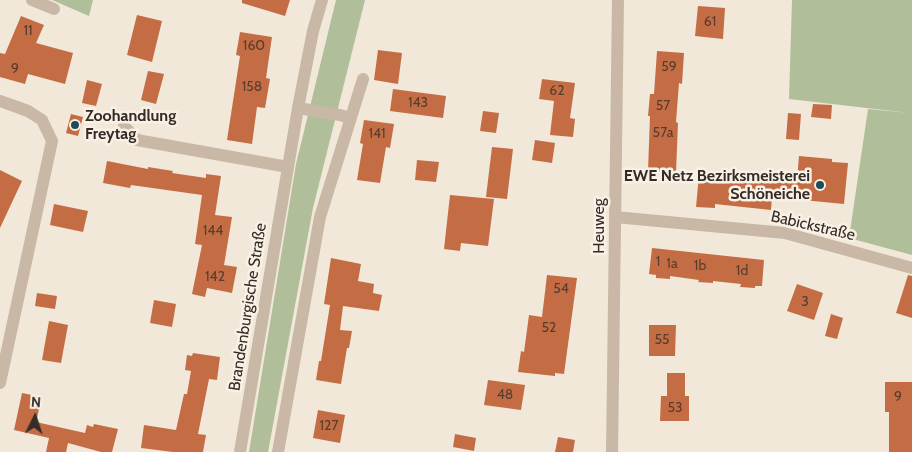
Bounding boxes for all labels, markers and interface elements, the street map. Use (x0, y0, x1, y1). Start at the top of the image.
house number: 61 (704, 14, 716, 30)
house number: 11 (23, 23, 33, 39)
house number: 160 (243, 38, 265, 54)
house number: 59 (661, 59, 677, 75)
house number: 9 (11, 61, 19, 77)
house number: 158 (242, 79, 262, 95)
house number: 62 (549, 83, 565, 99)
house number: 143 (408, 95, 428, 111)
house number: 57 (656, 98, 670, 114)
place label: Zoohandlung Freytag (85, 106, 176, 144)
marker: Zoohandlung Freytag (69, 119, 81, 131)
house number: 57a (653, 125, 673, 141)
house number: 141 (368, 126, 386, 142)
place label: EWE Netz Bezirksmeisterei Schöneiche (624, 166, 810, 204)
marker: EWE Netz Bezirksmeisterei Schöneiche (814, 179, 826, 191)
street label: Heuweg (589, 198, 609, 254)
street label: Babickstraße (769, 207, 857, 245)
street label: Brandenburgische Straße (225, 222, 271, 392)
house number: 144 (203, 223, 223, 239)
house number: 1 (656, 254, 660, 270)
house number: 1a (666, 256, 678, 272)
house number: 1b (694, 258, 706, 274)
house number: 1d (736, 263, 748, 279)
house number: 142 (205, 269, 225, 285)
house number: 54 (553, 281, 569, 297)
house number: 3 (801, 294, 809, 310)
house number: 52 (542, 320, 556, 336)
house number: 55 (654, 332, 670, 348)
house number: 48 (497, 387, 513, 403)
house number: 9 (894, 389, 902, 405)
north arrow (10, 392, 60, 442)
text: N (30, 393, 42, 411)
house number: 53 (667, 400, 683, 416)
house number: 127 (320, 418, 338, 434)

